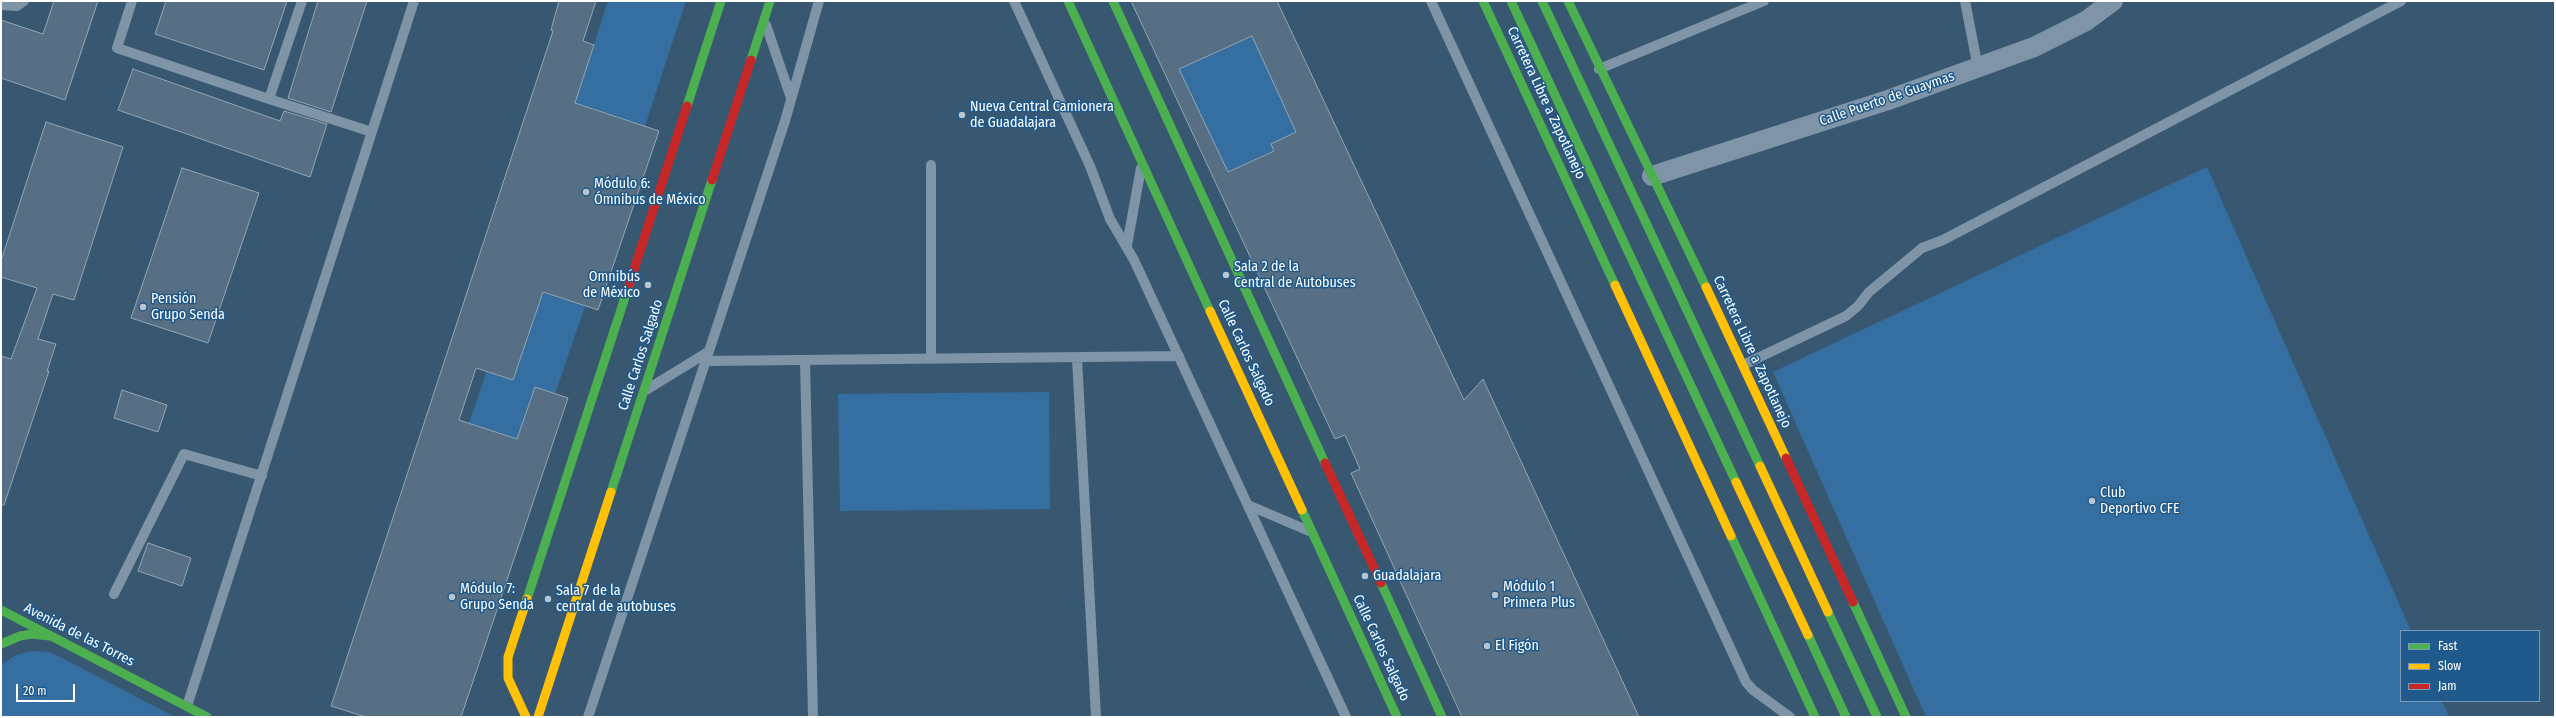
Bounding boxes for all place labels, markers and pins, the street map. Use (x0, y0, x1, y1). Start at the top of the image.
place label: Nueva Central Camionera de Guadalajara (970, 99, 1114, 132)
marker: Nueva Central Camionera de Guadalajara (957, 110, 967, 120)
place label: Módulo 6: Ómnibus de México (594, 176, 706, 208)
marker: Módulo 6: Ómnibus de México (581, 187, 591, 197)
place label: Sala 2 de la Central de Autobuses (1234, 259, 1356, 292)
place label: Omnibús de México (583, 269, 640, 302)
marker: Sala 2 de la Central de Autobuses (1221, 270, 1231, 280)
marker: Omnibús de México (643, 280, 653, 290)
place label: Pensión Grupo Senda (151, 291, 225, 324)
marker: Pensión Grupo Senda (138, 302, 148, 312)
place label: Club Deportivo CFE (2100, 485, 2179, 518)
marker: Club Deportivo CFE (2087, 496, 2097, 506)
place label: Guadalajara (1373, 568, 1441, 584)
marker: Guadalajara (1360, 571, 1370, 581)
place label: Módulo 1 Primera Plus (1503, 579, 1575, 612)
place label: Módulo 7: Grupo Senda (460, 581, 534, 614)
place label: Sala 7 de la central de autobuses (556, 583, 676, 616)
marker: Módulo 1 Primera Plus (1490, 590, 1500, 600)
marker: Módulo 7: Grupo Senda (447, 592, 457, 602)
marker: Sala 7 de la central de autobuses (543, 594, 553, 604)
place label: El Figón (1495, 638, 1539, 654)
marker: El Figón (1482, 641, 1492, 651)

